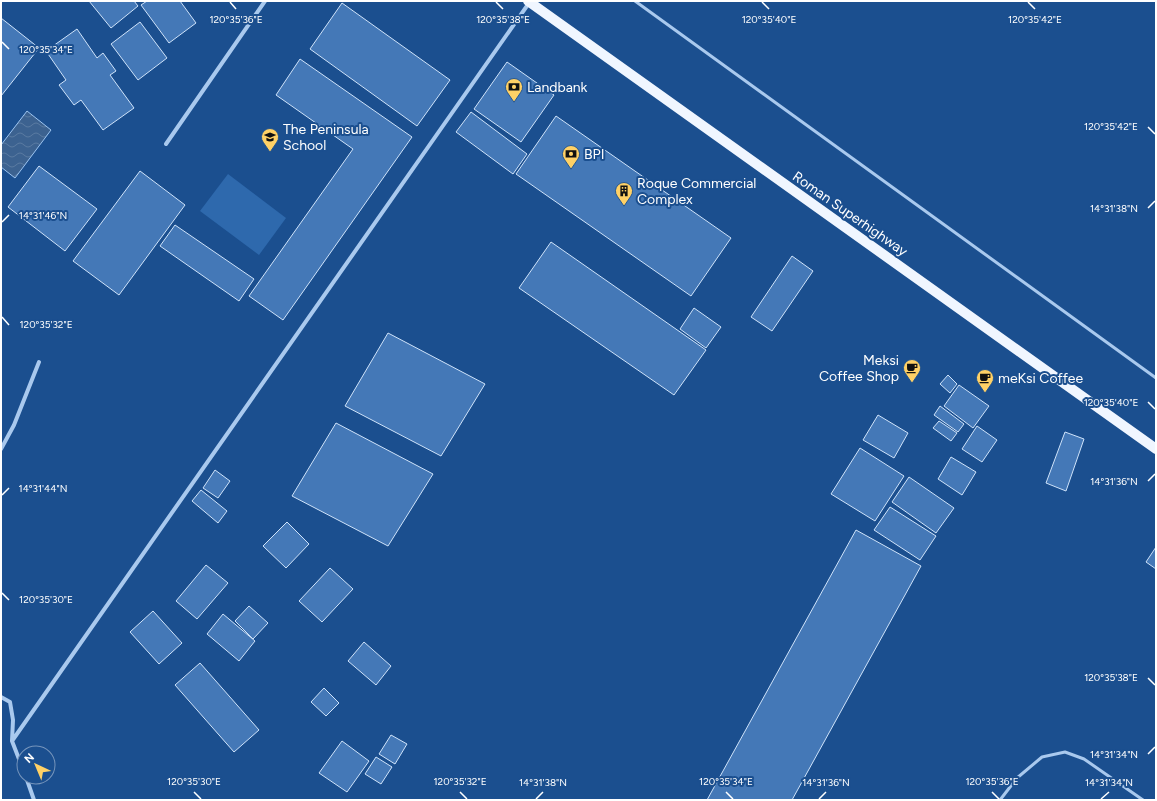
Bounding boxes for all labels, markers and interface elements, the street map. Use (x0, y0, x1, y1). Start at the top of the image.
text: 120°35'36"E (209, 13, 263, 26)
text: 120°35'38"E (476, 13, 530, 26)
text: 120°35'40"E (742, 13, 796, 26)
text: 120°35'42"E (1008, 13, 1062, 26)
text: 120°35'34"E (19, 43, 73, 56)
bank icon: Landbank (504, 77, 524, 102)
place label: Landbank (527, 79, 588, 96)
text: 120°35'42"E (1084, 120, 1138, 133)
place label: The Peninsula School (283, 121, 369, 154)
school or university icon: The Peninsula School (260, 127, 280, 152)
bank icon: BPI (561, 144, 581, 169)
place label: BPI (584, 146, 604, 163)
street label: Roman Superhighway (789, 168, 911, 260)
place label: Roque Commercial Complex (637, 175, 756, 208)
building icon: Roque Commercial Complex (614, 181, 634, 206)
text: 14°31'38"N (1090, 202, 1138, 215)
text: 14°31'46"N (19, 209, 67, 222)
text: 120°35'32"E (19, 318, 73, 331)
place label: Meksi Coffee Shop (819, 352, 899, 385)
cafe icon: Meksi Coffee Shop (902, 358, 922, 383)
cafe icon: meKsi Coffee (975, 368, 995, 393)
place label: meKsi Coffee (998, 370, 1083, 387)
text: 120°35'40"E (1084, 396, 1138, 409)
text: 14°31'36"N (1090, 475, 1138, 488)
text: 14°31'44"N (19, 482, 67, 495)
text: 120°35'30"E (19, 593, 73, 606)
text: 120°35'38"E (1084, 671, 1138, 684)
north arrow (16, 745, 56, 785)
text: 14°31'34"N (1090, 748, 1138, 761)
text: N (22, 751, 37, 766)
text: 120°35'30"E (167, 775, 221, 788)
text: 120°35'32"E (433, 775, 487, 788)
text: 120°35'34"E (699, 775, 753, 788)
text: 120°35'36"E (965, 775, 1019, 788)
text: 14°31'38"N (519, 776, 567, 789)
text: 14°31'36"N (802, 776, 850, 789)
text: 14°31'34"N (1085, 776, 1133, 789)

